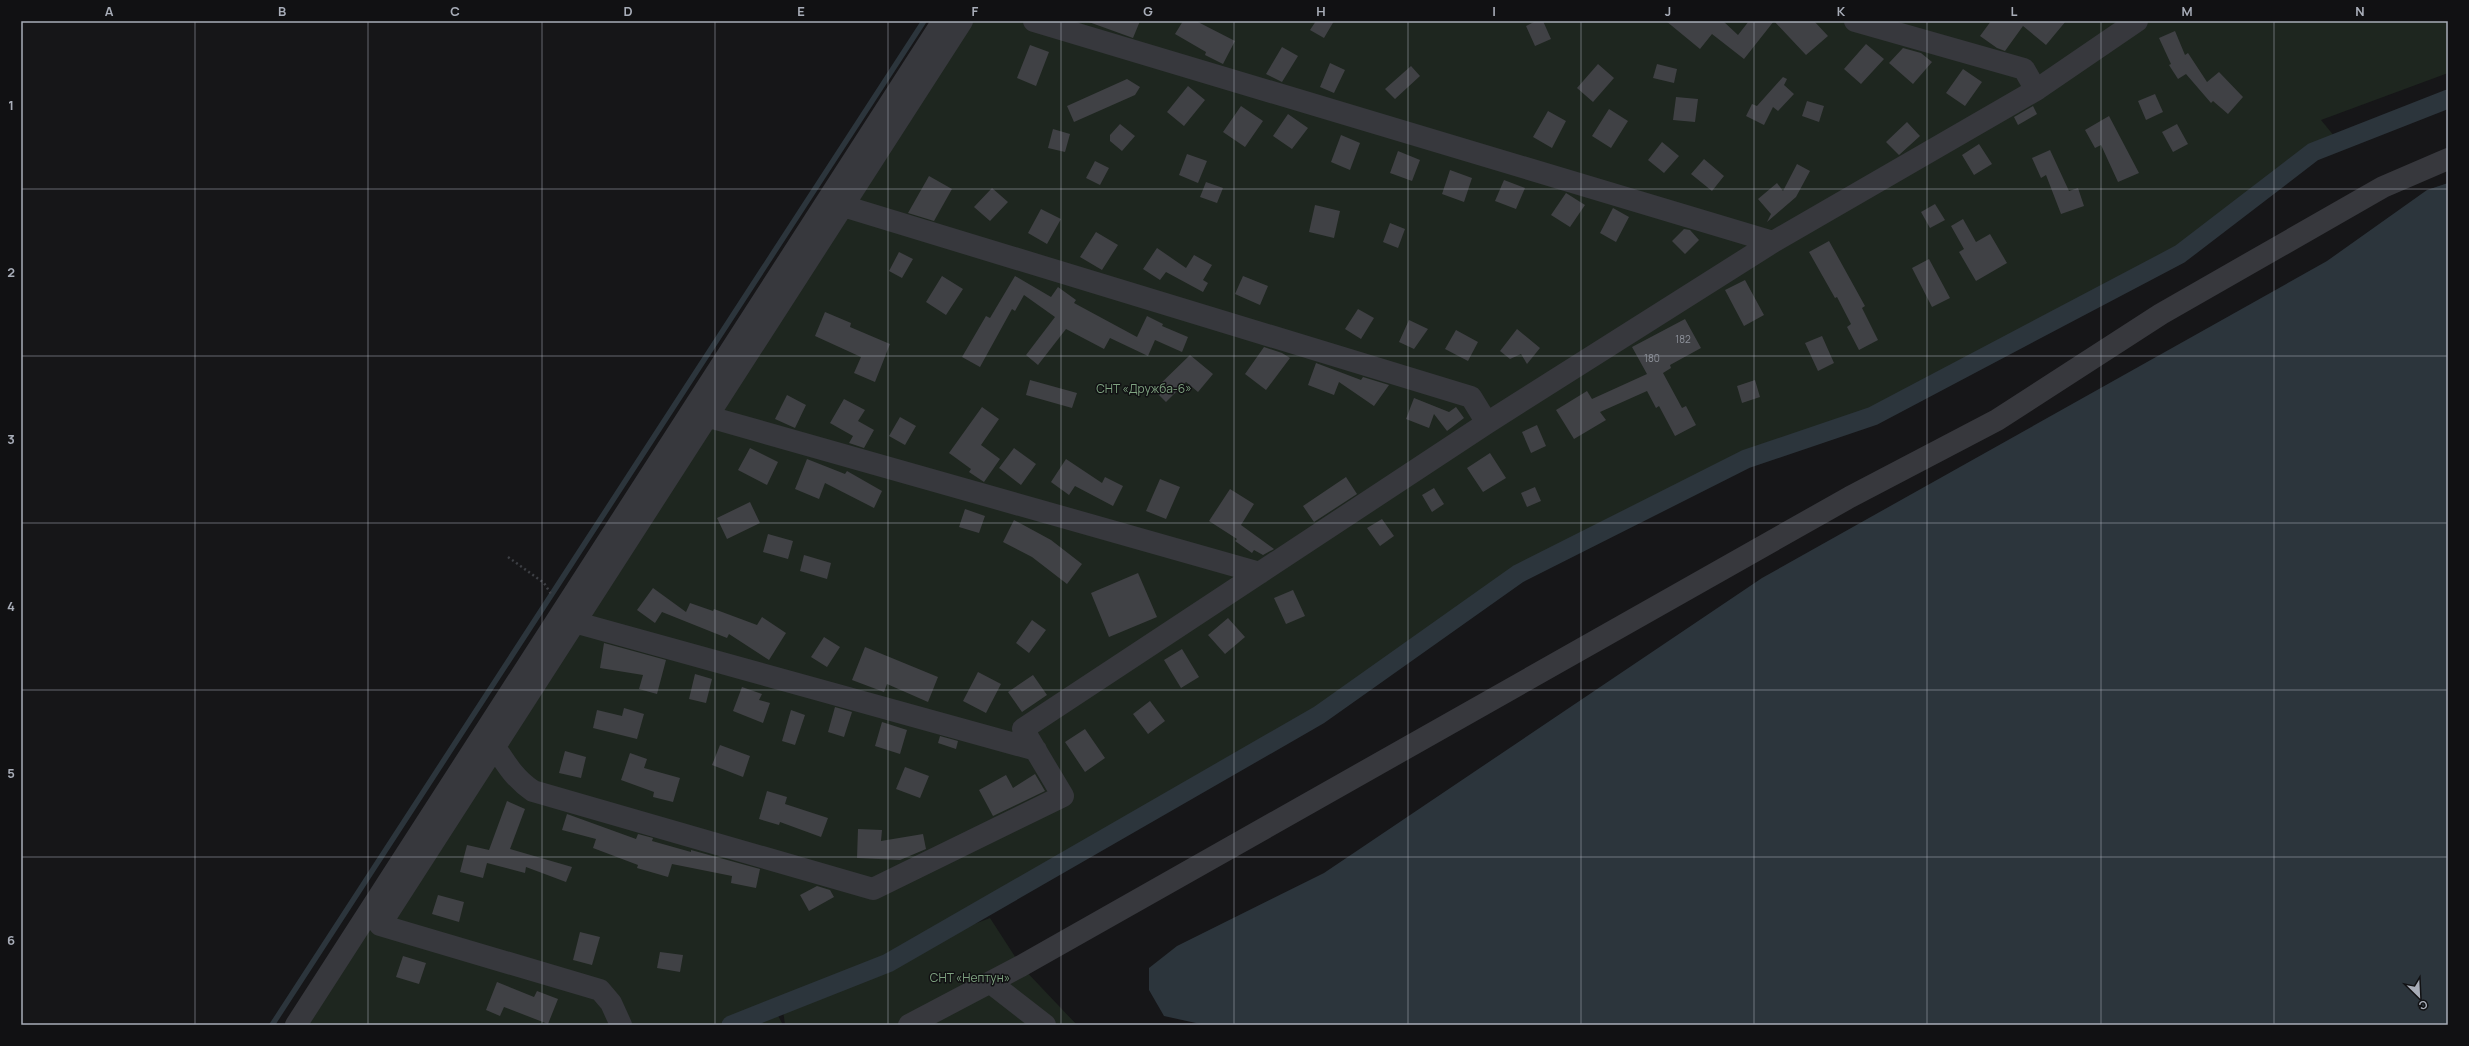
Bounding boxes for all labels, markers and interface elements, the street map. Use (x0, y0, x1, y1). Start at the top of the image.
text: A (105, 2, 114, 20)
text: B (278, 2, 286, 20)
text: C (450, 2, 460, 20)
text: D (623, 2, 633, 20)
text: E (797, 2, 805, 20)
text: F (972, 2, 979, 20)
text: G (1143, 2, 1153, 20)
text: H (1316, 2, 1326, 20)
text: I (1492, 2, 1496, 20)
text: J (1665, 2, 1671, 20)
text: K (1837, 2, 1846, 20)
text: L (2011, 2, 2018, 20)
text: M (2181, 2, 2193, 20)
text: N (2355, 2, 2365, 20)
text: 1 (8, 96, 14, 114)
text: 2 (7, 263, 15, 281)
house number: 182 (1675, 332, 1691, 346)
house number: 180 (1644, 351, 1660, 365)
park label: СНТ «Дружба-6» (1096, 380, 1192, 397)
text: 3 (7, 430, 15, 448)
text: 4 (7, 597, 15, 615)
text: 5 (7, 764, 15, 782)
text: 6 (7, 931, 15, 949)
park label: СНТ «Нептун» (930, 969, 1010, 986)
north arrow (2399, 976, 2439, 1016)
text: С (2417, 997, 2430, 1014)

